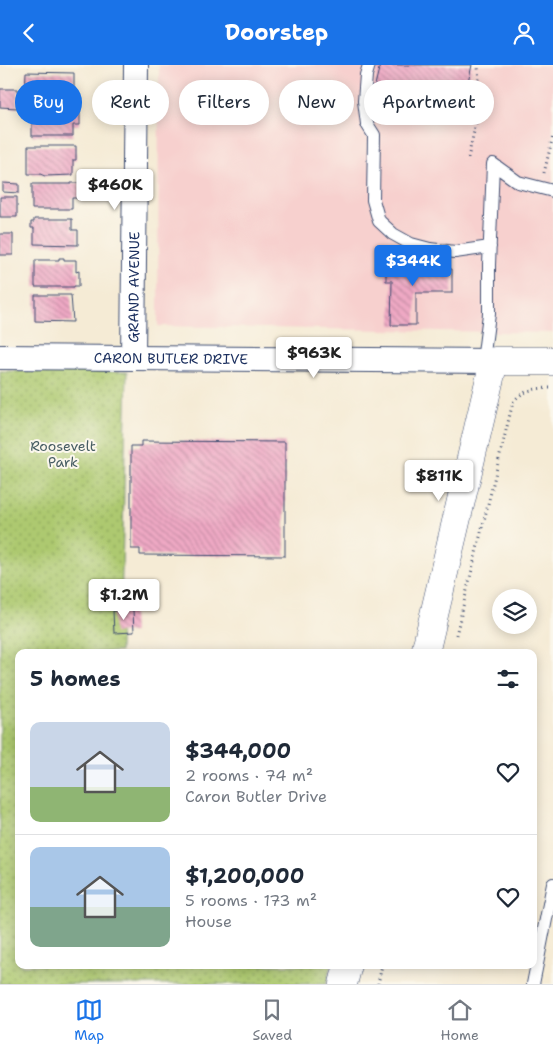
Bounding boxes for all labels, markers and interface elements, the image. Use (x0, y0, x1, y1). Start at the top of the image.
text: Doorstep (225, 18, 328, 47)
icon: back (15, 19, 43, 47)
icon: person (510, 19, 538, 47)
chip: Buy (15, 80, 82, 125)
chip: Rent (92, 80, 169, 125)
chip: Filters (179, 80, 269, 125)
chip: New (279, 80, 354, 125)
chip: Apartment (364, 80, 494, 125)
pin: $460K (80, 169, 150, 211)
text: $460K (87, 174, 143, 195)
street label: GRAND AVENUE (124, 231, 143, 343)
pin: $344K (378, 245, 448, 287)
text: $344K (385, 250, 441, 271)
pin: $963K (279, 337, 349, 379)
text: $963K (287, 342, 341, 363)
street label: CARON BUTLER DRIVE (94, 349, 249, 368)
park label: Roosevelt Park (30, 437, 96, 471)
pin: $811K (404, 459, 474, 502)
text: $811K (416, 465, 463, 486)
pin: $1.2M (89, 579, 159, 621)
text: $1.2M (100, 584, 148, 605)
map controls (492, 589, 537, 634)
button: layers (492, 589, 537, 634)
text: 5 homes (30, 665, 121, 693)
icon: filters (494, 665, 522, 693)
text: $344,000 (185, 737, 291, 765)
icon: home (70, 742, 130, 802)
icon: heart (494, 758, 522, 786)
text: 2 rooms · 74 m² (185, 765, 313, 786)
text: Caron Butler Drive (185, 786, 327, 807)
text: $1,200,000 (185, 862, 304, 890)
icon: home (70, 867, 130, 927)
icon: heart (494, 883, 522, 911)
text: 5 rooms · 173 m² (185, 890, 317, 911)
text: House (185, 911, 232, 932)
tab: Map (74, 996, 104, 1044)
tab: Saved (252, 996, 292, 1044)
tab: Home (440, 996, 479, 1044)

